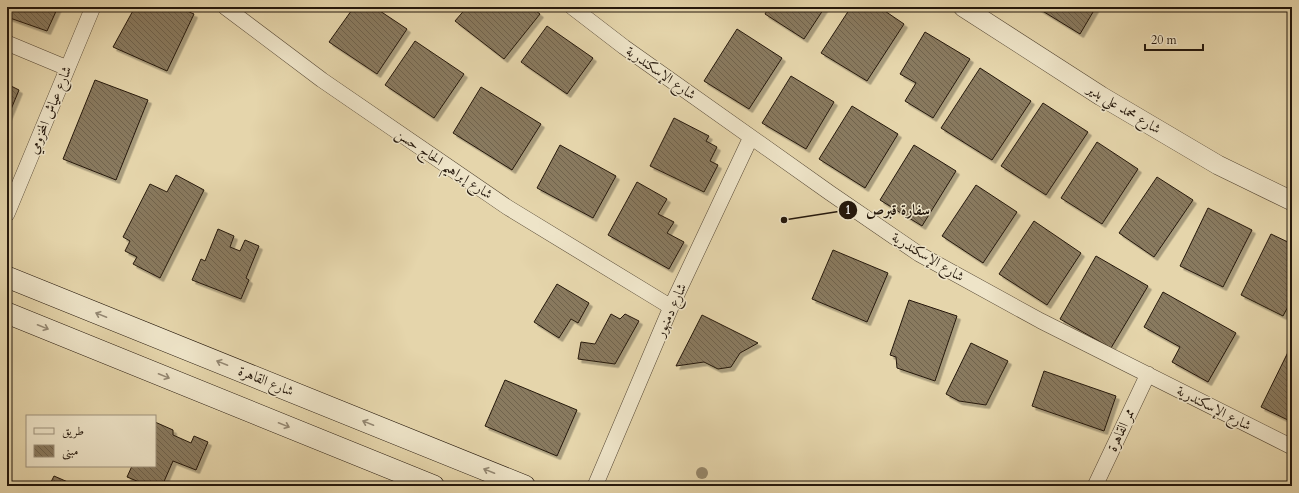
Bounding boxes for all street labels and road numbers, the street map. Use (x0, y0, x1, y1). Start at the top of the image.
street label: شارع الإسكندرية (621, 42, 700, 106)
street label: شارع عياش المخزومي (24, 63, 78, 158)
street label: شارع محمد علي بدير (1080, 78, 1164, 141)
street label: شارع إبراهيم الحاج حسن (389, 124, 496, 207)
street label: شارع الإسكندرية (887, 228, 968, 288)
street label: شارع دمنهور (650, 280, 693, 342)
street label: شارع القاهرة (235, 361, 297, 403)
street label: شارع الإسكندرية (1172, 381, 1255, 437)
street label: ممر القاهرة (1103, 406, 1139, 454)

